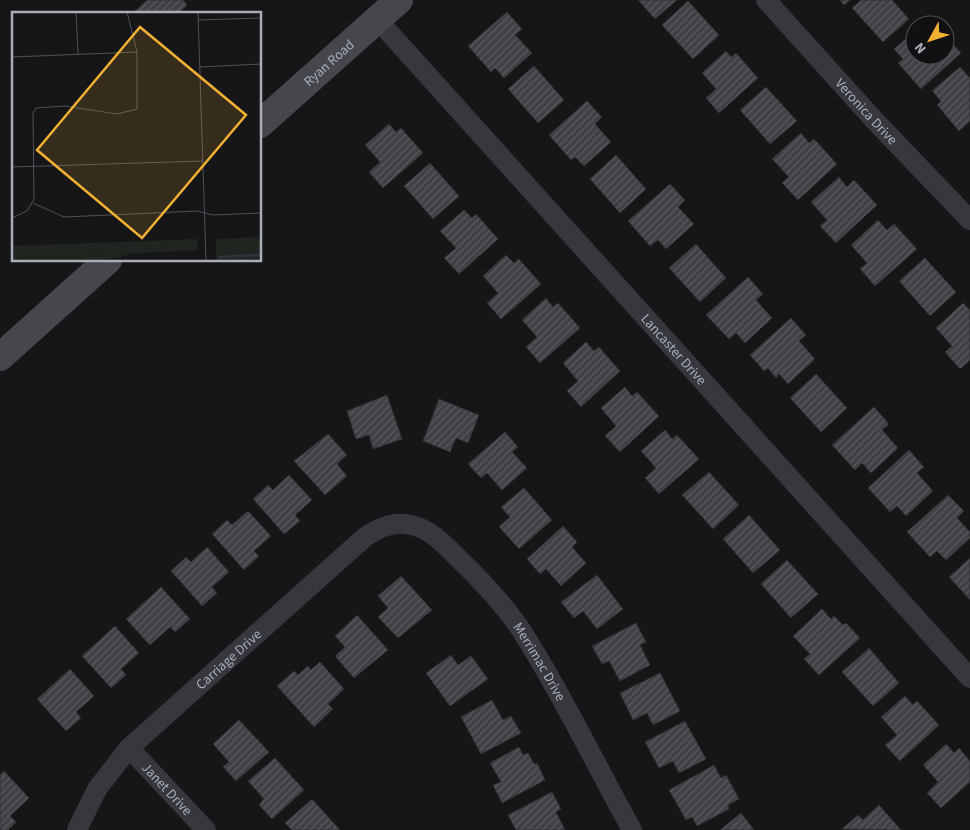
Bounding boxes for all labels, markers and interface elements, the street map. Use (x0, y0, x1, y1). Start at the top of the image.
inset map (12, 12, 261, 261)
north arrow (905, 15, 955, 65)
street label: Ryan Road (300, 35, 359, 92)
text: N (910, 38, 931, 58)
street label: Veronica Drive (830, 74, 902, 150)
street label: Lancaster Drive (636, 310, 711, 390)
street label: Merrimac Drive (508, 619, 570, 705)
street label: Carriage Drive (192, 625, 266, 695)
street label: Janet Drive (137, 759, 197, 821)

